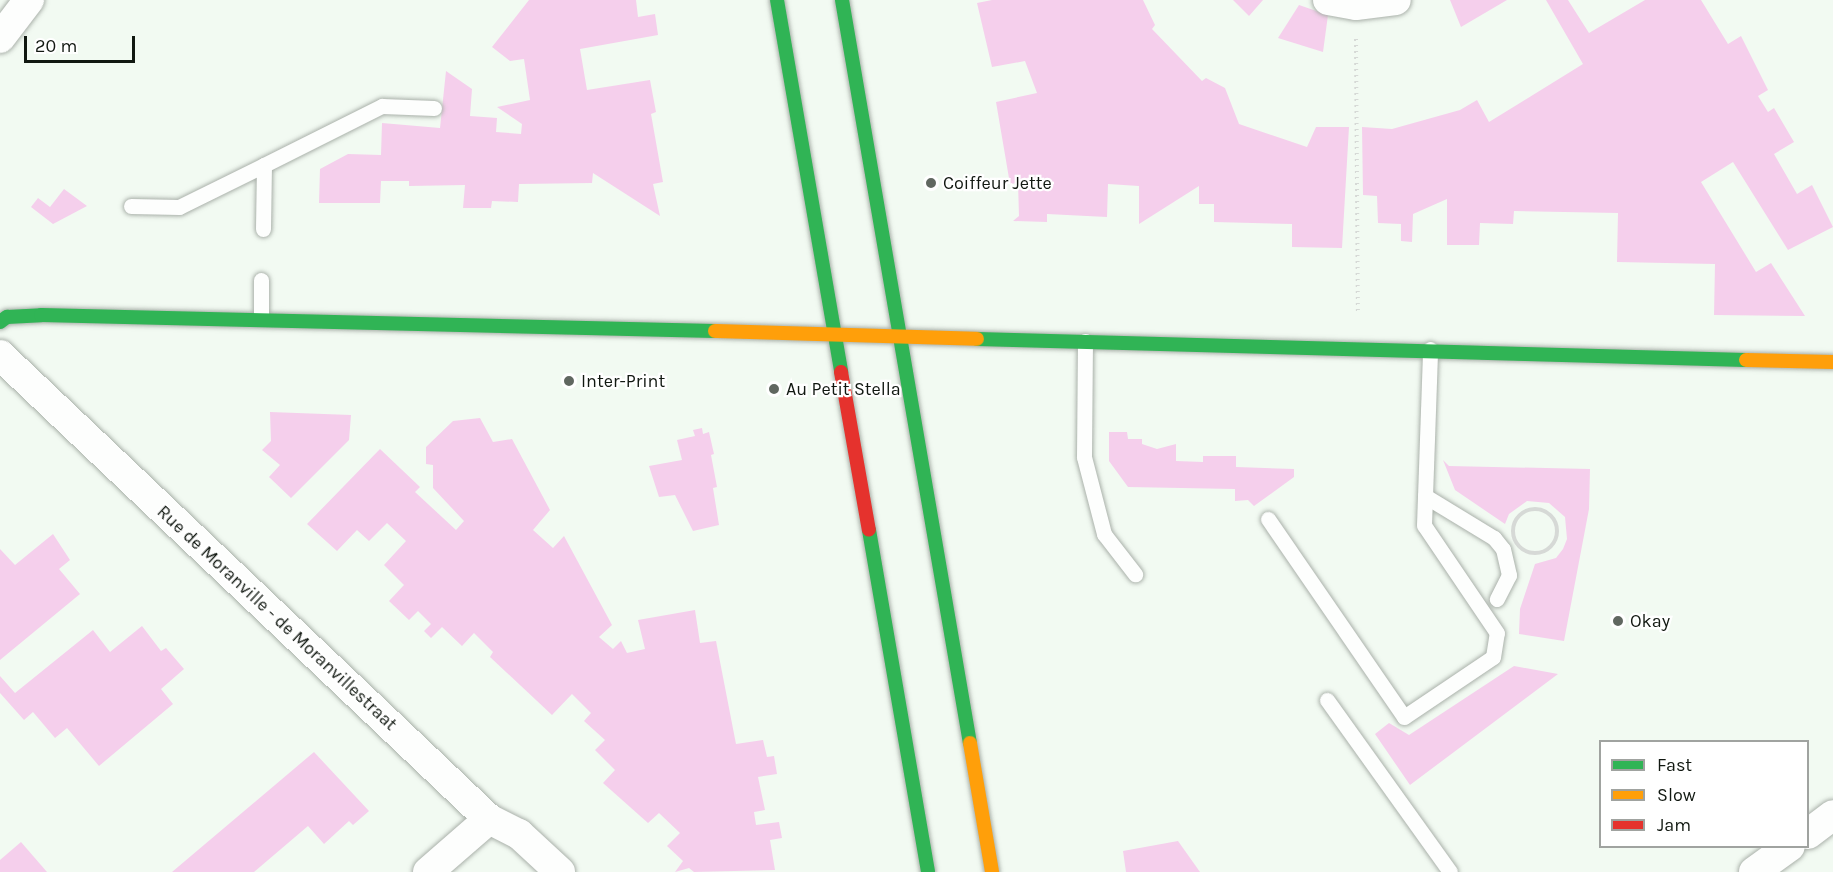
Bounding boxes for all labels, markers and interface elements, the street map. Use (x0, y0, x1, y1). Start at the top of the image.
scale bar (27, 24, 138, 62)
text: 20 m (35, 35, 77, 57)
place label: Coiffeur Jette (943, 172, 1052, 194)
marker: Coiffeur Jette (924, 176, 938, 190)
place label: Inter-Print (581, 370, 665, 392)
marker: Inter-Print (562, 374, 576, 388)
place label: Au Petit Stella (786, 378, 901, 400)
marker: Au Petit Stella (767, 382, 781, 396)
street label: Rue de Moranville - de Moranvillestraat (153, 501, 401, 735)
place label: Okay (1630, 610, 1670, 632)
marker: Okay (1611, 614, 1625, 628)
legend (1599, 740, 1809, 848)
text: Fast (1657, 754, 1692, 776)
text: Slow (1657, 784, 1696, 806)
text: Jam (1657, 814, 1691, 836)

